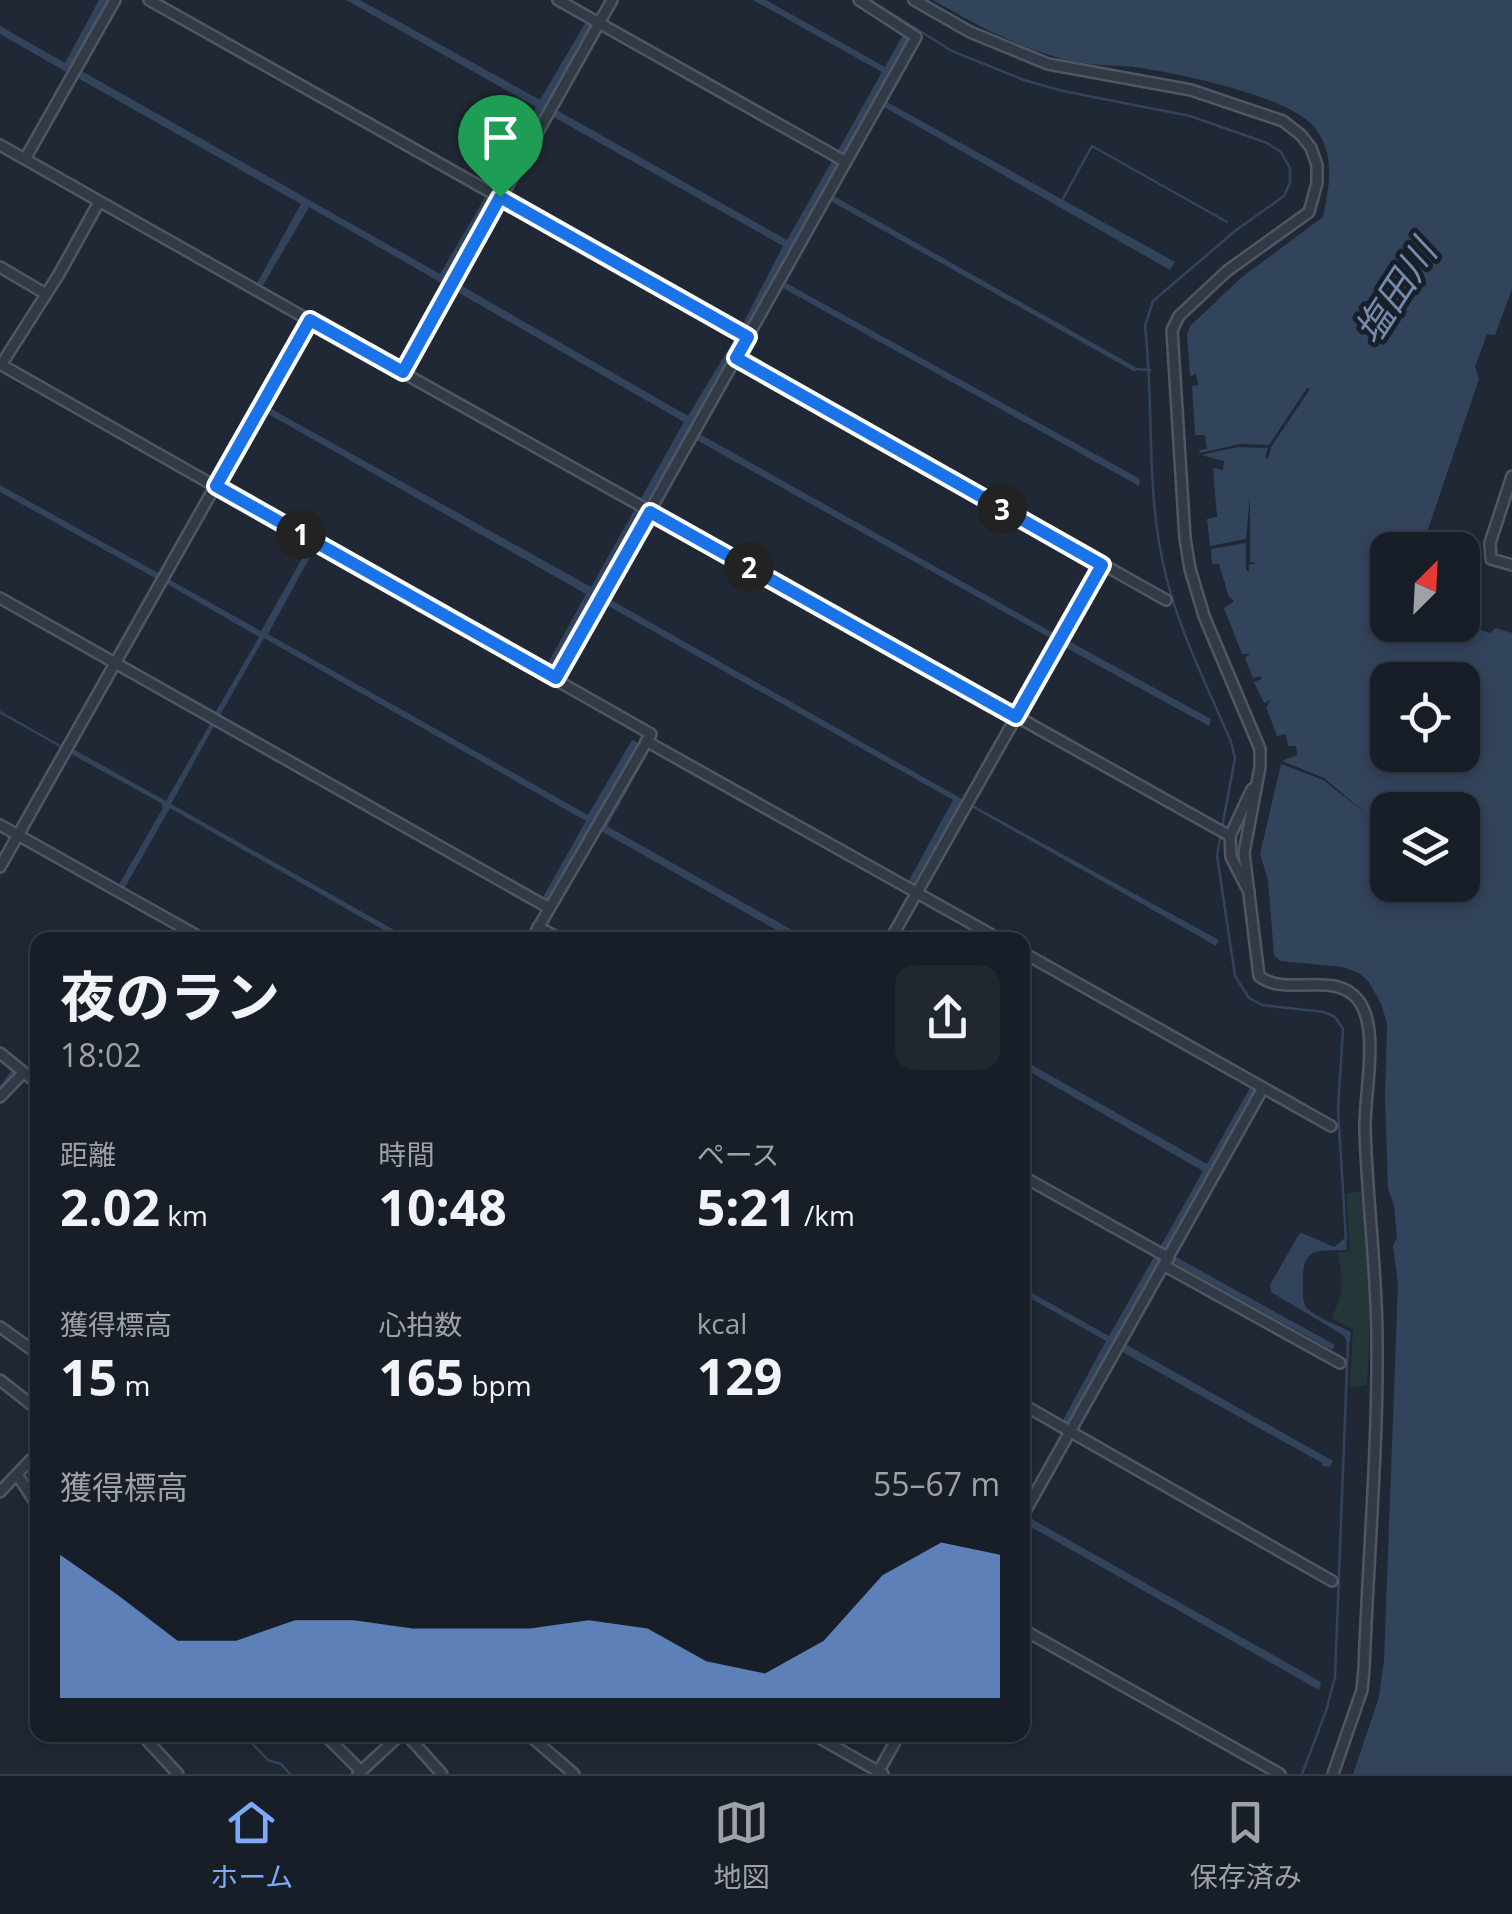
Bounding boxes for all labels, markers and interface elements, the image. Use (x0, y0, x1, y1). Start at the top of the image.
pin (458, 95, 543, 198)
icon: arrive (473, 110, 528, 165)
water label: 塩田川 (1341, 226, 1449, 353)
pin: 3 (977, 484, 1027, 534)
text: 3 (994, 490, 1010, 528)
pin: 1 (276, 509, 326, 559)
text: 1 (293, 515, 309, 553)
north arrow (1370, 532, 1480, 642)
map controls (1370, 532, 1480, 902)
pin: 2 (724, 542, 774, 592)
text: 2 (741, 548, 757, 586)
button: locate (1370, 662, 1480, 772)
button: layers (1370, 792, 1480, 902)
text: 夜のラン (60, 958, 280, 1033)
button: share (895, 965, 1000, 1070)
text: 18:02 (60, 1033, 142, 1076)
text: 距離 (60, 1135, 116, 1173)
text: 時間 (378, 1135, 434, 1173)
text: ペース (697, 1135, 779, 1173)
text: 2.02 (60, 1173, 160, 1241)
text: 10:48 (378, 1173, 507, 1241)
text: 5:21 (697, 1173, 797, 1241)
text: km (160, 1196, 208, 1234)
text: /km (797, 1196, 855, 1234)
text: kcal (697, 1304, 747, 1342)
text: 獲得標高 (60, 1305, 172, 1343)
text: 心拍数 (378, 1305, 462, 1343)
text: 129 (697, 1342, 782, 1410)
text: 15 (60, 1343, 117, 1411)
text: 165 (378, 1343, 464, 1411)
text: m (117, 1366, 150, 1404)
text: bpm (464, 1366, 532, 1404)
text: 55–67 m (873, 1462, 1000, 1505)
text: 獲得標高 (60, 1465, 188, 1508)
tab: ホーム (210, 1795, 293, 1895)
tab: 地図 (714, 1795, 770, 1895)
tab: 保存済み (1190, 1795, 1302, 1895)

